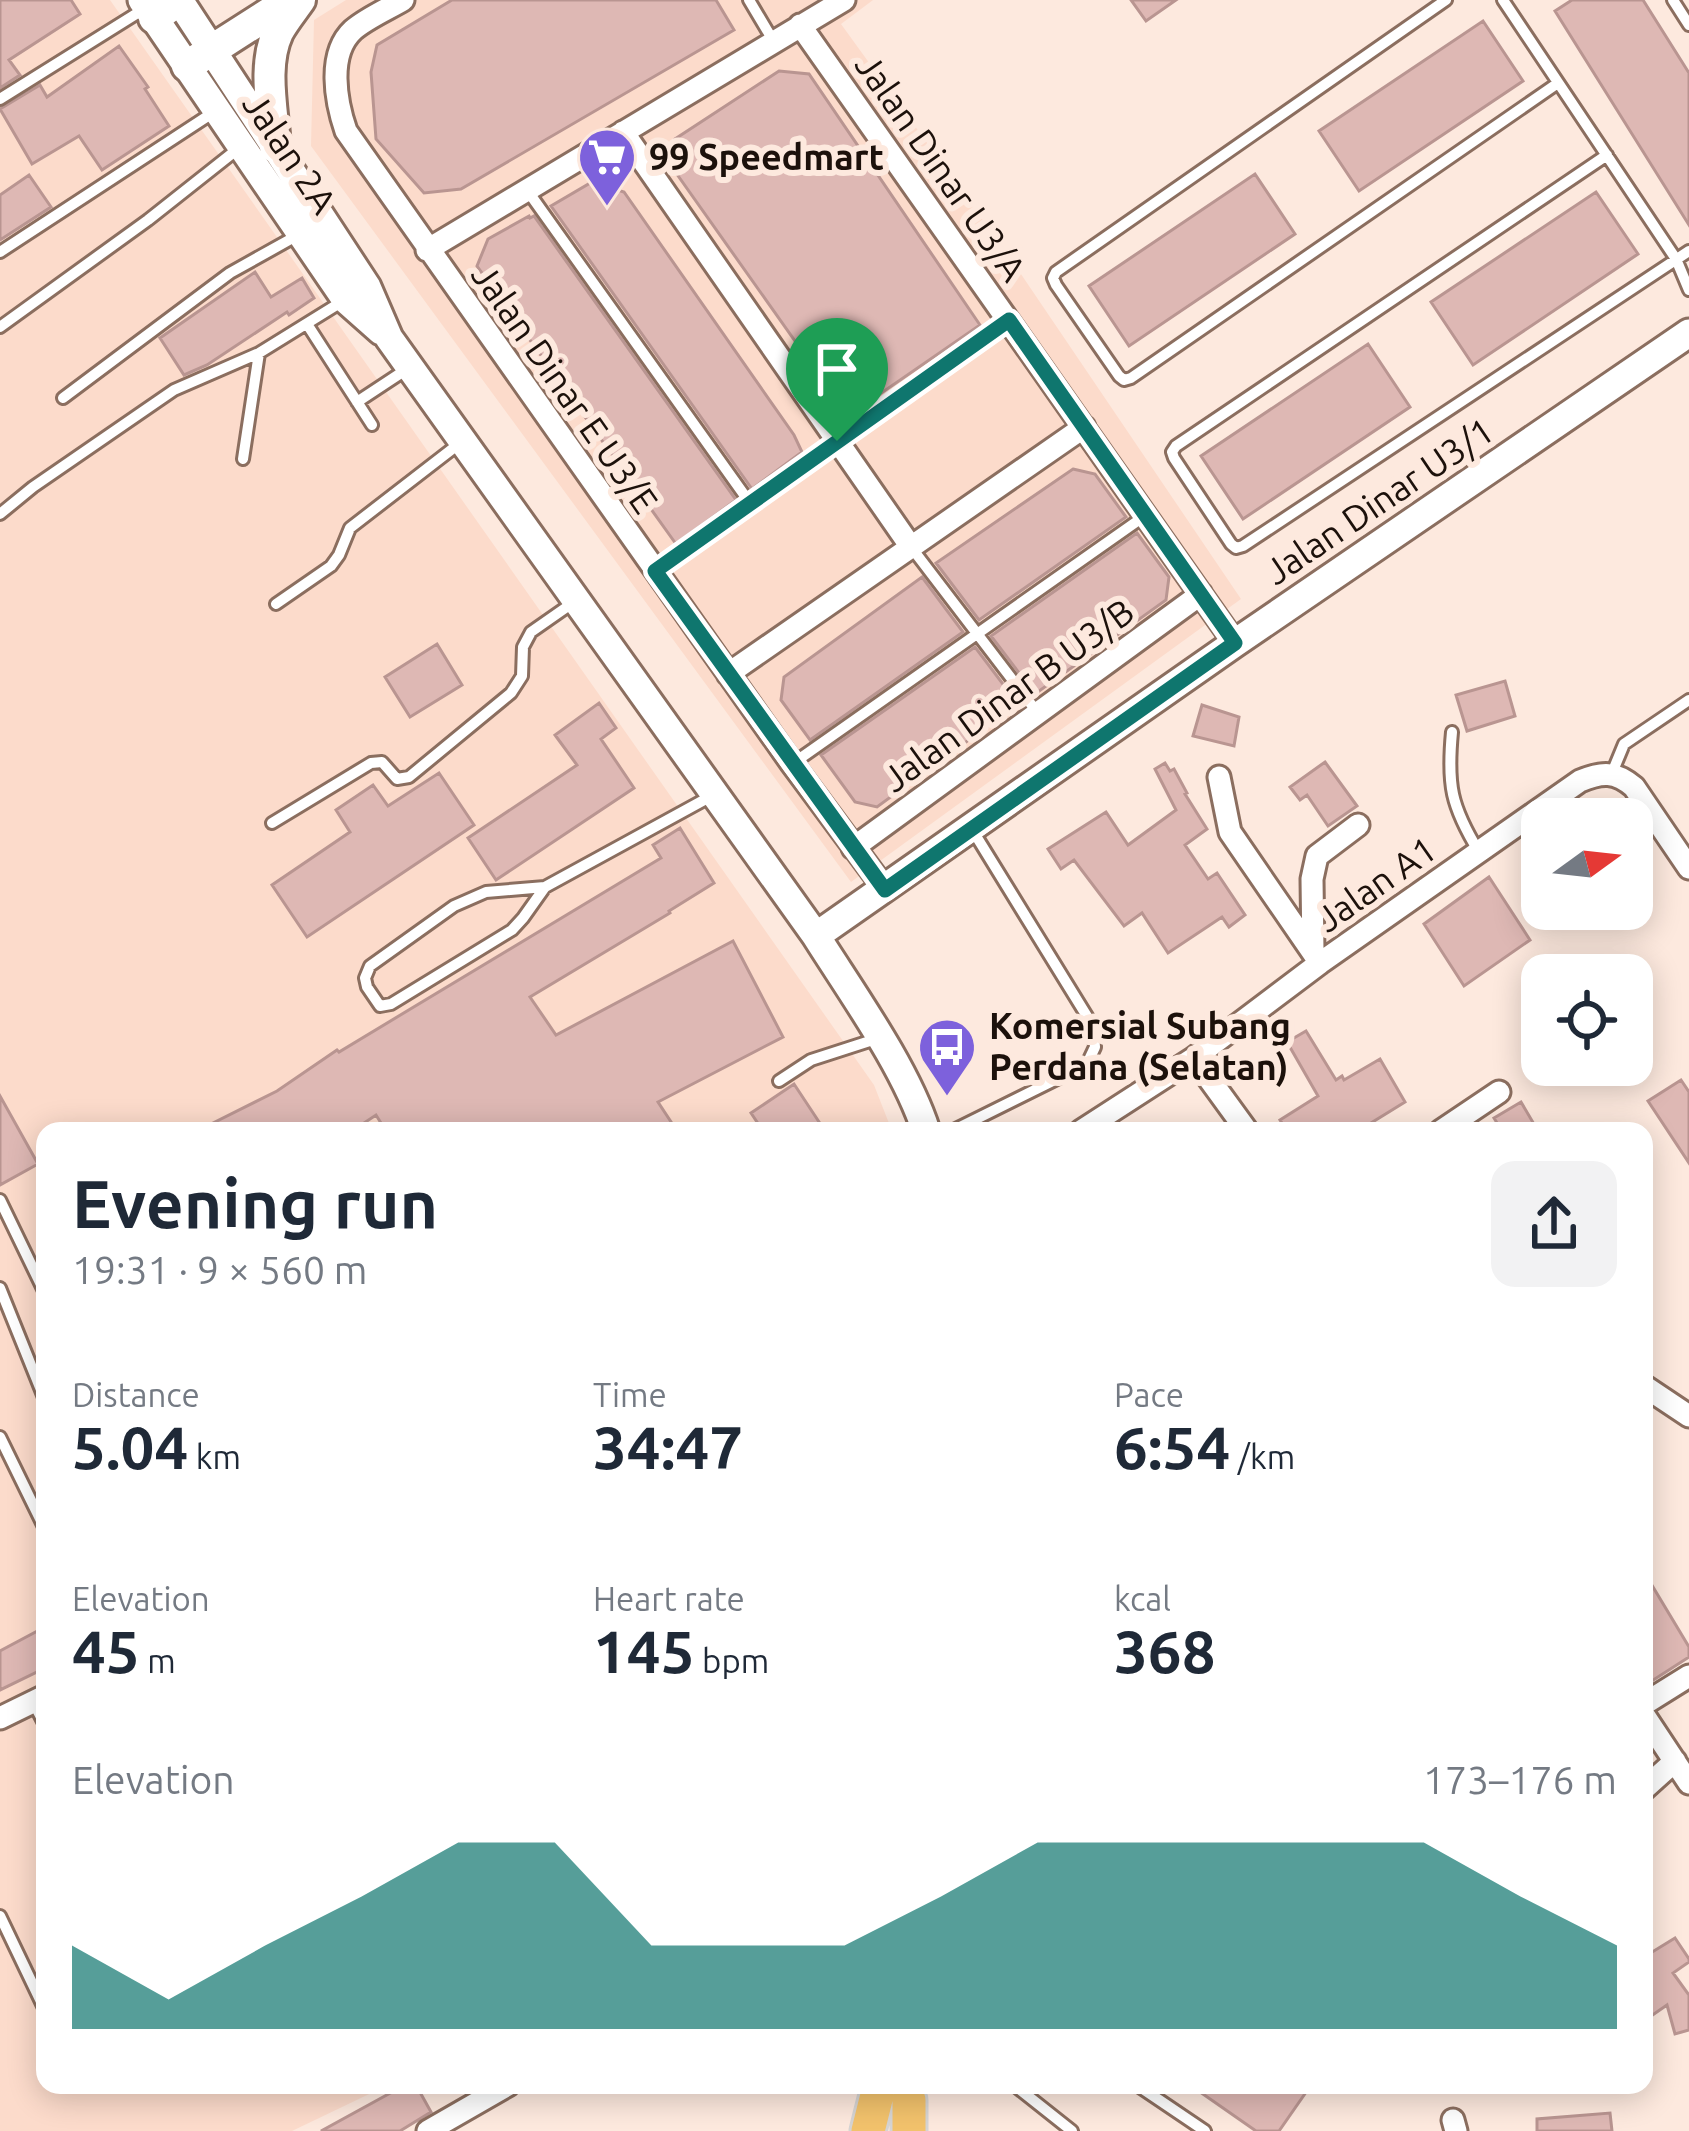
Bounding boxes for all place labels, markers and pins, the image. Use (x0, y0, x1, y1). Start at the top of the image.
supermarket icon: 99 Speedmart (576, 126, 638, 208)
place label: 99 Speedmart (649, 136, 884, 177)
pin (786, 318, 888, 441)
place label: Komersial Subang Perdana (Selatan) (989, 1005, 1291, 1087)
bus stop icon: Komersial Subang Perdana (Selatan) (916, 1016, 978, 1098)

